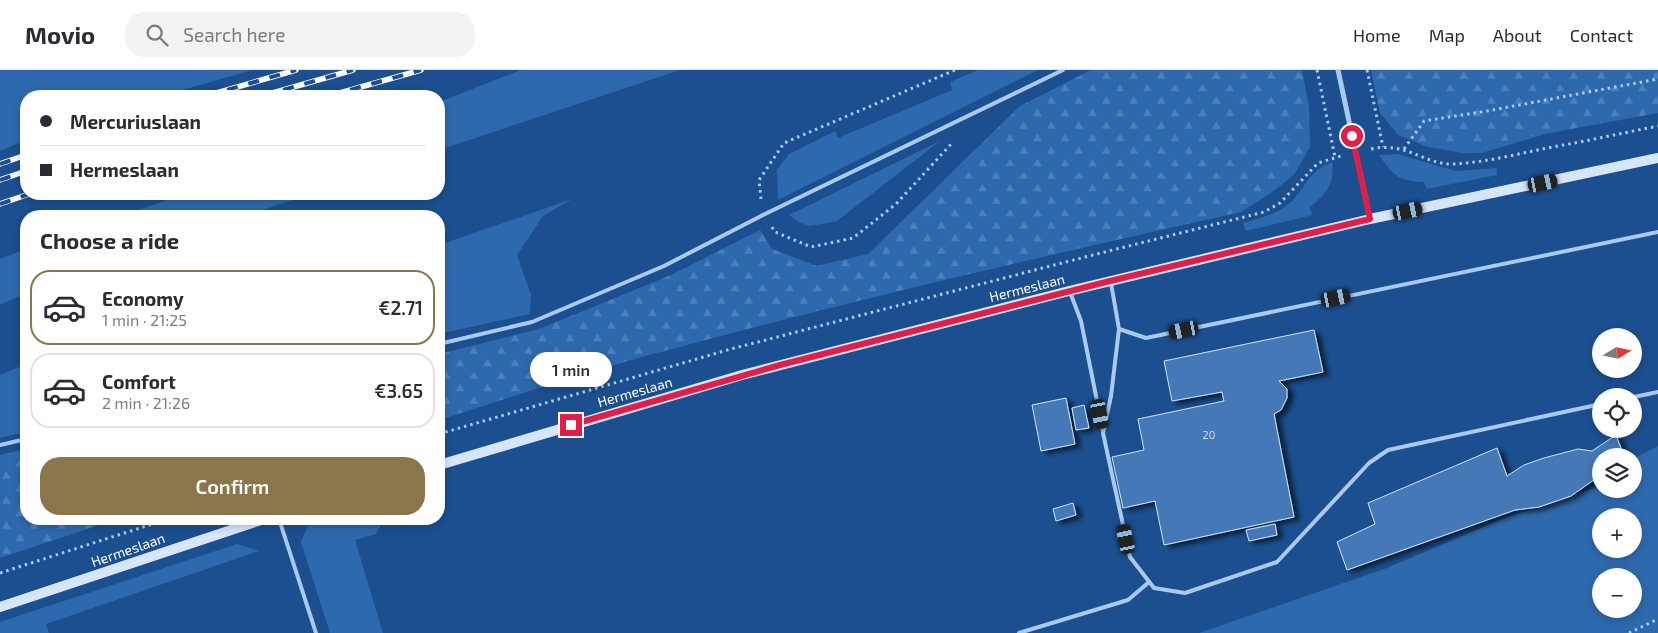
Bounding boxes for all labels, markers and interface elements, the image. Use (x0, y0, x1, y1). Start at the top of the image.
search box (125, 12, 475, 57)
text: Movio (25, 20, 95, 49)
icon: search (143, 21, 171, 49)
text: Search here (183, 23, 285, 46)
text: Home (1353, 24, 1401, 46)
text: Map (1429, 24, 1465, 46)
text: About (1493, 24, 1542, 46)
text: Contact (1570, 24, 1633, 46)
text: Mercuriuslaan (70, 110, 201, 133)
route start (1341, 125, 1363, 147)
text: Hermeslaan (70, 158, 179, 181)
car (1526, 173, 1559, 193)
car (1391, 201, 1424, 221)
text: Choose a ride (40, 227, 179, 253)
street label: Hermeslaan (987, 270, 1066, 305)
icon: car (42, 285, 87, 330)
text: Economy (102, 287, 184, 310)
car (1319, 288, 1352, 308)
text: €2.71 (378, 296, 423, 319)
text: 1 min · 21:25 (102, 310, 187, 329)
car (1167, 320, 1200, 340)
north arrow (1592, 328, 1642, 378)
map controls (1592, 328, 1642, 618)
callout: 1 min (530, 352, 612, 388)
text: 1 min (552, 360, 590, 379)
icon: car (42, 368, 87, 413)
text: Comfort (102, 370, 176, 393)
street label: Hermeslaan (595, 373, 674, 410)
text: €3.65 (374, 379, 423, 402)
button: locate (1592, 388, 1642, 438)
text: 2 min · 21:26 (102, 393, 190, 412)
car (1089, 398, 1110, 430)
route end (560, 414, 582, 436)
house number: 20 (1203, 428, 1215, 441)
button: layers (1592, 448, 1642, 498)
button: Confirm (40, 457, 425, 515)
button: + (1592, 508, 1642, 558)
car (1115, 523, 1136, 555)
street label: Hermeslaan (89, 529, 167, 570)
button: − (1592, 568, 1642, 618)

